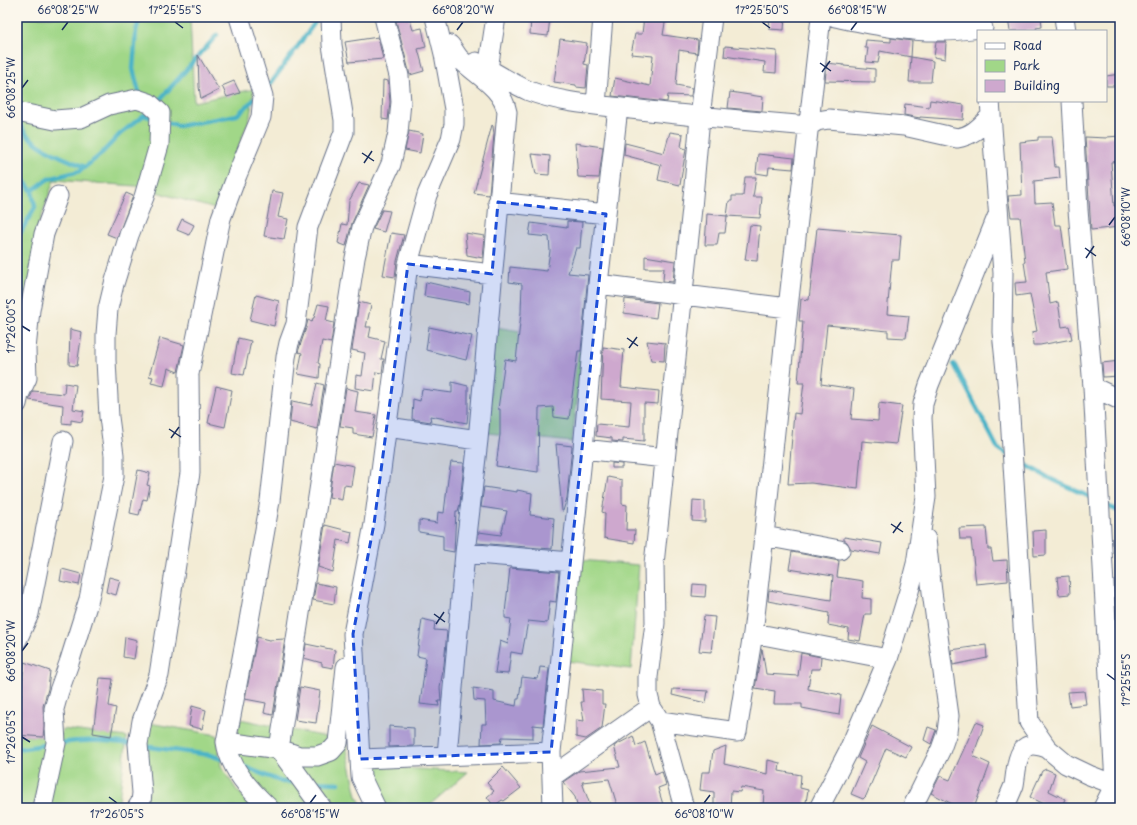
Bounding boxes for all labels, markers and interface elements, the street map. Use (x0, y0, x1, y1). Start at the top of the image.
text: 66°08'25"W (37, 2, 99, 17)
text: 17°25'55"S (149, 2, 201, 17)
text: 66°08'20"W (432, 2, 495, 17)
text: 17°25'50"S (735, 2, 789, 17)
text: 66°08'15"W (828, 2, 887, 17)
legend (977, 30, 1107, 102)
text: Road (1013, 36, 1042, 54)
text: Park (1013, 56, 1040, 74)
text: 66°08'25"W (3, 57, 18, 119)
text: Building (1013, 76, 1060, 94)
text: 66°08'10"W (1118, 186, 1133, 247)
text: 17°26'00"S (3, 299, 18, 353)
text: 66°08'20"W (3, 619, 18, 682)
text: 17°25'55"S (1118, 654, 1133, 706)
text: 17°26'05"S (3, 710, 18, 764)
text: 17°26'05"S (90, 806, 144, 821)
text: 66°08'15"W (281, 806, 340, 821)
text: 66°08'10"W (674, 806, 735, 821)

